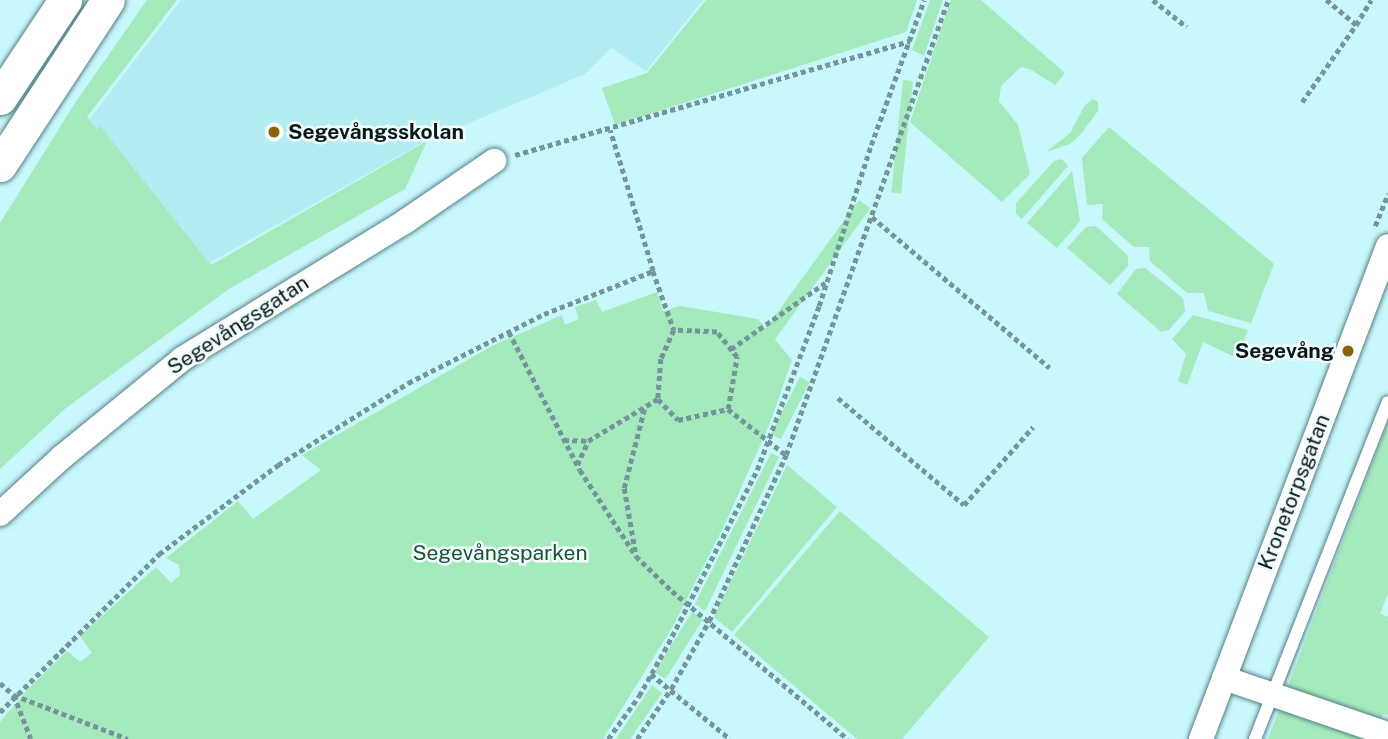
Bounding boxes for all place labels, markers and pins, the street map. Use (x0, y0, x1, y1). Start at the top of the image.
place label: Segevångsskolan (288, 119, 464, 145)
marker: Segevångsskolan (266, 124, 282, 140)
place label: Segevång (1235, 338, 1334, 364)
marker: Segevång (1340, 343, 1356, 359)

